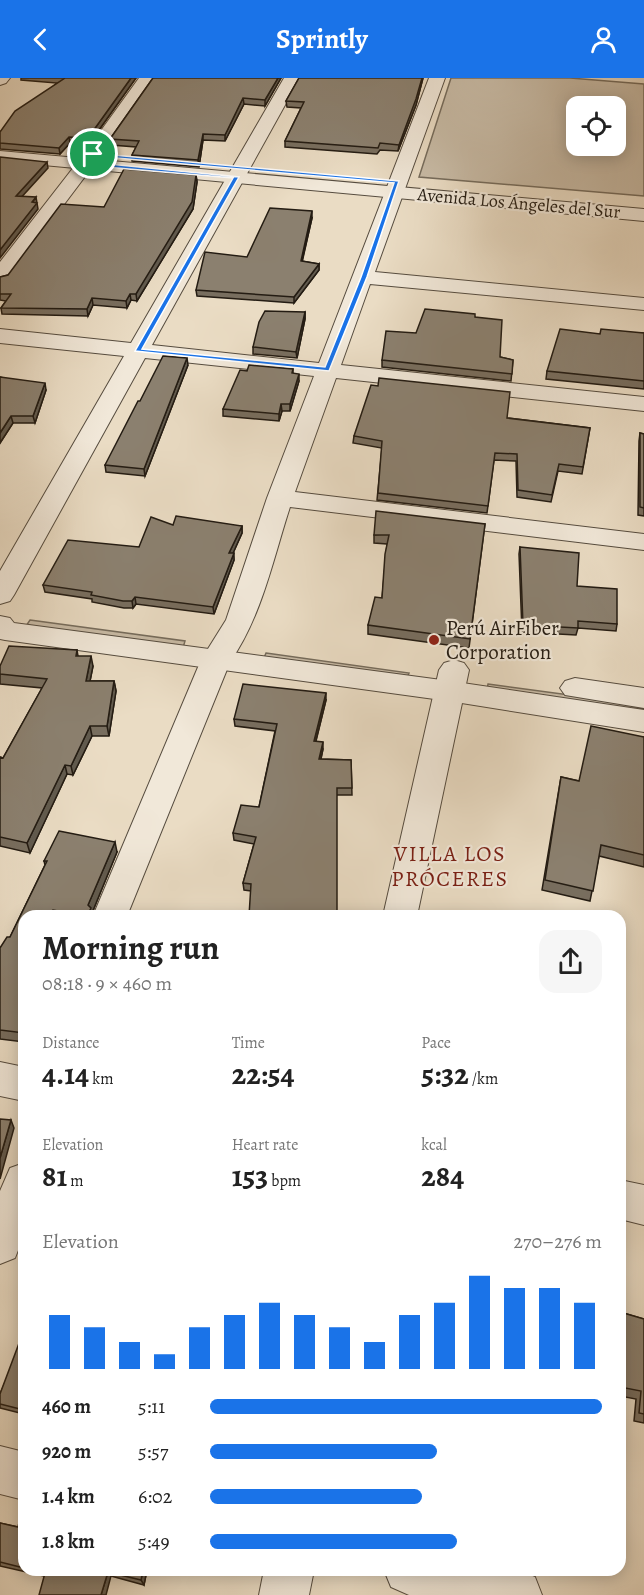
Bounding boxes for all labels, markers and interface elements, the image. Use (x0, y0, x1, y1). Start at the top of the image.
text: Sprintly (276, 21, 368, 57)
icon: back (24, 23, 57, 56)
icon: person (587, 23, 620, 56)
map controls (566, 96, 626, 156)
button: locate (566, 96, 626, 156)
pin (67, 128, 118, 179)
icon: arrive (76, 137, 109, 170)
street label: Avenida Los Ángeles del Sur (416, 182, 622, 224)
place label: Perú AirFiber Corporation (446, 614, 559, 666)
marker: Perú AirFiber Corporation (427, 633, 441, 647)
district label: VILLA LOS PRÓCERES (391, 839, 509, 894)
text: Morning run (42, 925, 219, 970)
button: share (539, 930, 602, 993)
text: 08:18 · 9 × 460 m (42, 970, 172, 997)
text: Distance (42, 1032, 99, 1054)
text: Time (232, 1032, 265, 1054)
text: Pace (421, 1032, 451, 1054)
text: 4.14 (42, 1054, 89, 1094)
text: 22:54 (232, 1054, 295, 1094)
text: 5:32 (421, 1054, 469, 1094)
text: km (89, 1068, 114, 1090)
text: /km (469, 1068, 498, 1090)
text: Elevation (42, 1134, 103, 1156)
text: Heart rate (232, 1134, 298, 1156)
text: kcal (421, 1134, 447, 1156)
text: 81 (42, 1156, 67, 1196)
text: 153 (232, 1156, 268, 1196)
text: 284 (421, 1156, 464, 1196)
text: m (67, 1170, 84, 1192)
text: bpm (268, 1170, 301, 1192)
text: Elevation (42, 1228, 119, 1255)
text: 270–276 m (514, 1228, 602, 1255)
text: 460 m (42, 1393, 91, 1420)
text: 5:11 (138, 1393, 165, 1420)
text: 920 m (42, 1438, 91, 1465)
text: 5:57 (138, 1438, 168, 1465)
text: 1.4 km (42, 1483, 95, 1510)
text: 6:02 (138, 1483, 172, 1510)
text: 1.8 km (42, 1528, 95, 1555)
text: 5:49 (138, 1528, 170, 1555)

